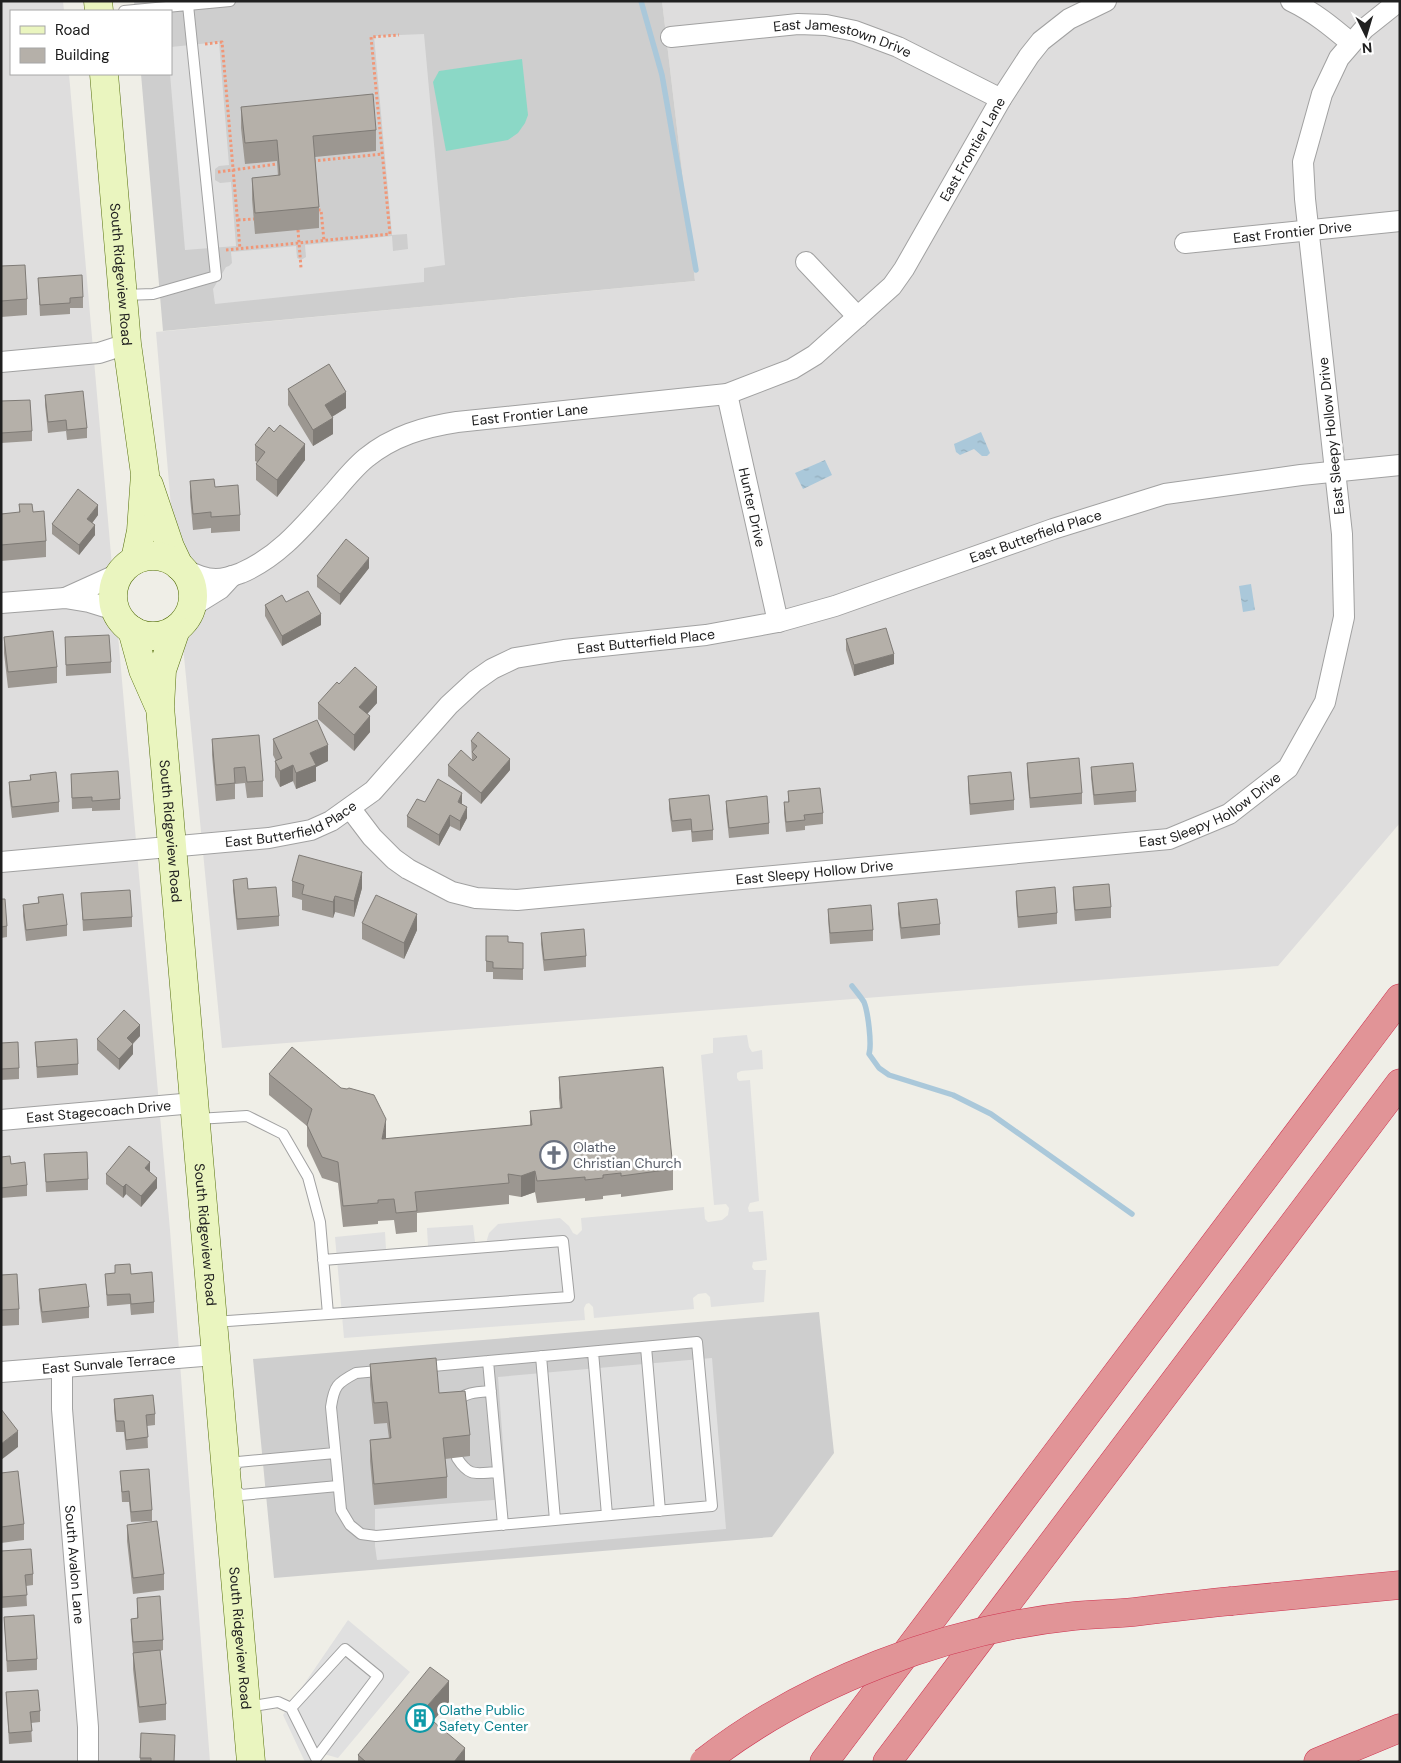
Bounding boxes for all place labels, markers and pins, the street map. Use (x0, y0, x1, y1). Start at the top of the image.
place label: Olathe Christian Church (573, 1138, 682, 1172)
church icon: Olathe Christian Church (539, 1140, 569, 1170)
place label: Olathe Public Safety Center (439, 1701, 528, 1735)
building icon: Olathe Public Safety Center (405, 1703, 435, 1733)

